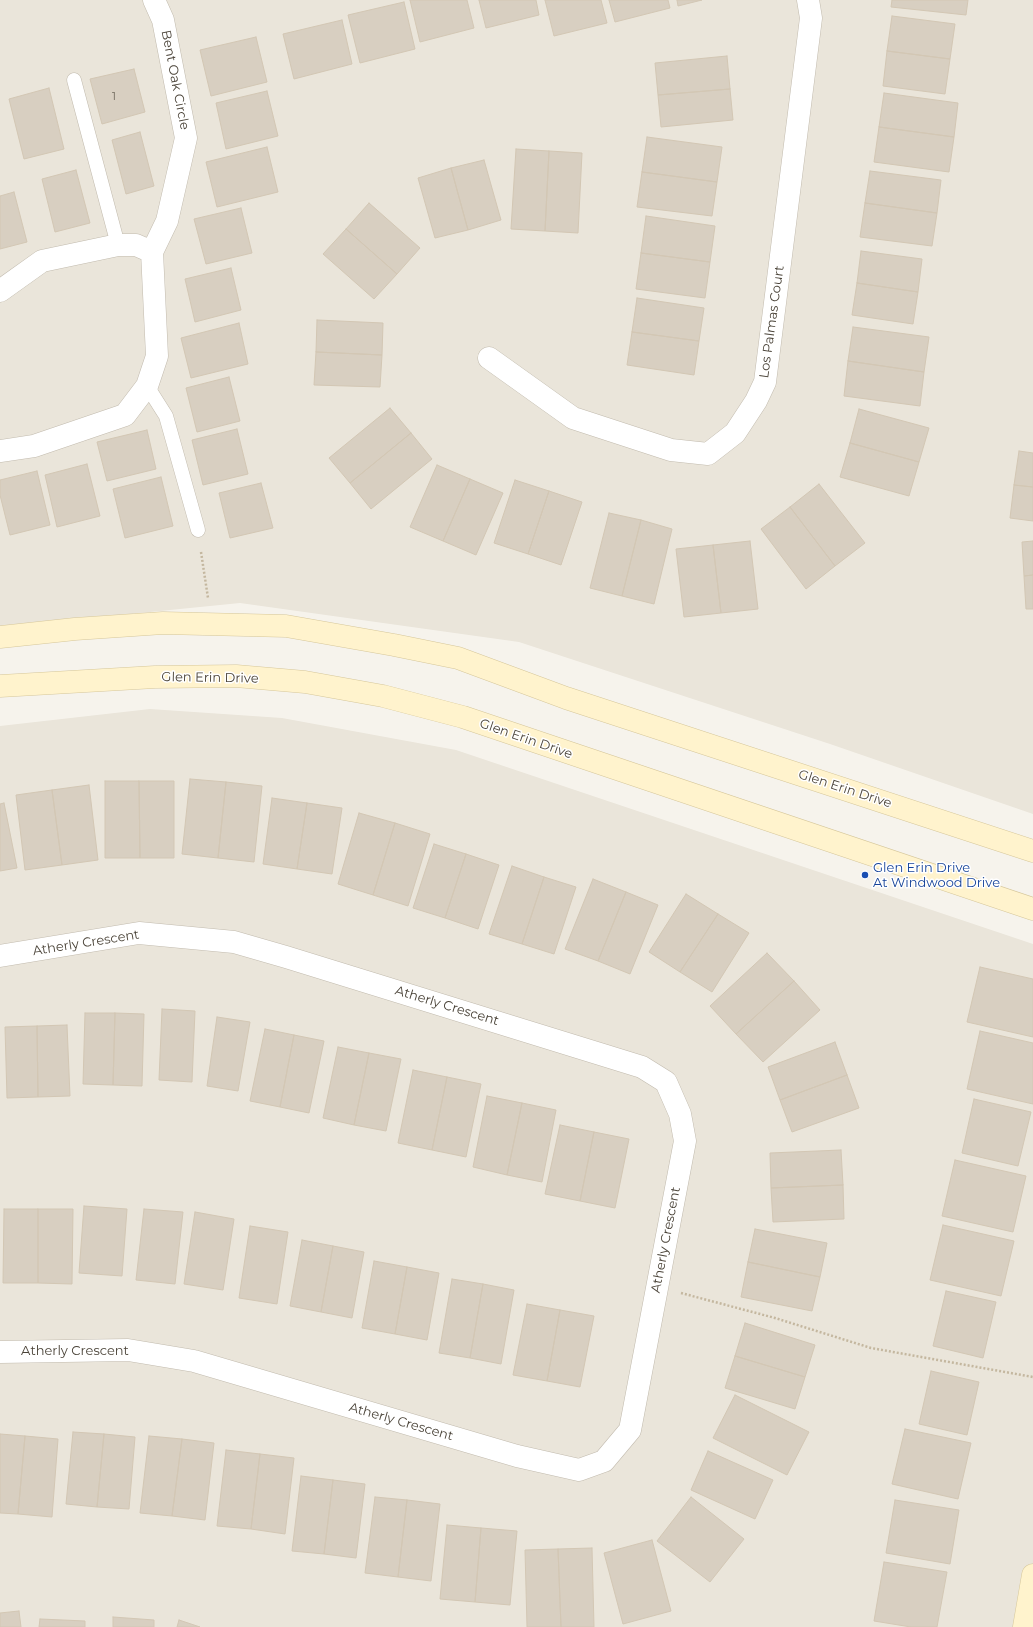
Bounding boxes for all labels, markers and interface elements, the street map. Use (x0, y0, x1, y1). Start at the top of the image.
street label: Bent Oak Circle (158, 29, 192, 131)
house number: 1 (112, 90, 116, 104)
street label: Los Palmas Court (756, 265, 788, 379)
street label: Glen Erin Drive (161, 669, 259, 687)
street label: Glen Erin Drive (478, 716, 574, 762)
street label: Glen Erin Drive (796, 767, 894, 811)
place label: Glen Erin Drive At Windwood Drive (873, 860, 1000, 891)
marker: Glen Erin Drive At Windwood Drive (860, 870, 870, 880)
street label: Atherly Crescent (32, 927, 140, 959)
street label: Atherly Crescent (393, 983, 501, 1029)
street label: Atherly Crescent (648, 1186, 684, 1294)
street label: Atherly Crescent (21, 1343, 129, 1359)
street label: Atherly Crescent (347, 1400, 455, 1444)

